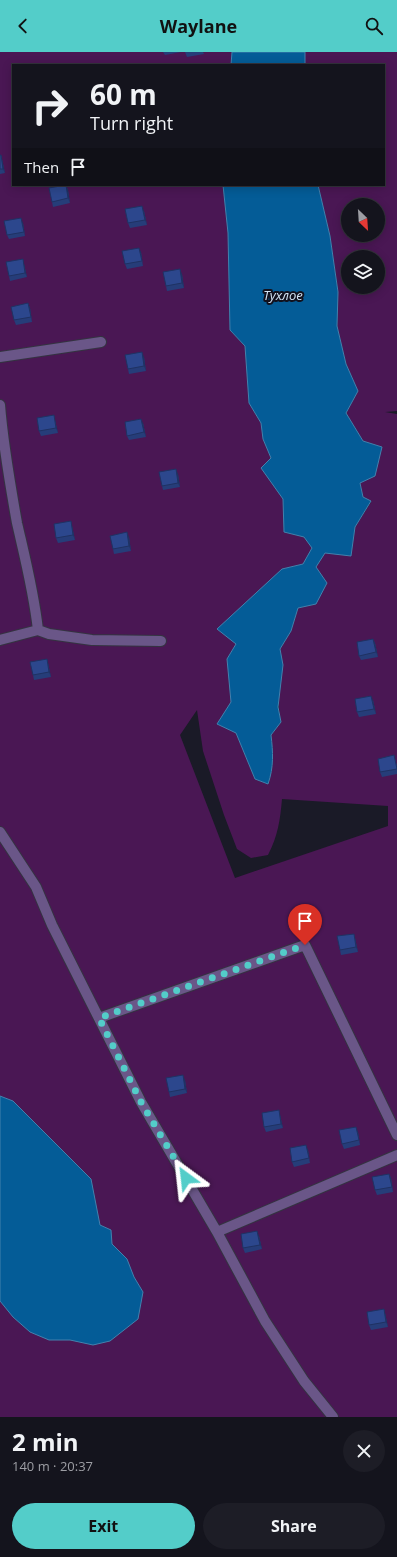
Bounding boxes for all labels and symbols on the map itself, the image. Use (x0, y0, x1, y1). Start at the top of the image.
north arrow (341, 198, 385, 242)
water label: Тухлое (263, 286, 303, 304)
pin (288, 904, 322, 945)
position arrow (165, 1157, 207, 1199)

